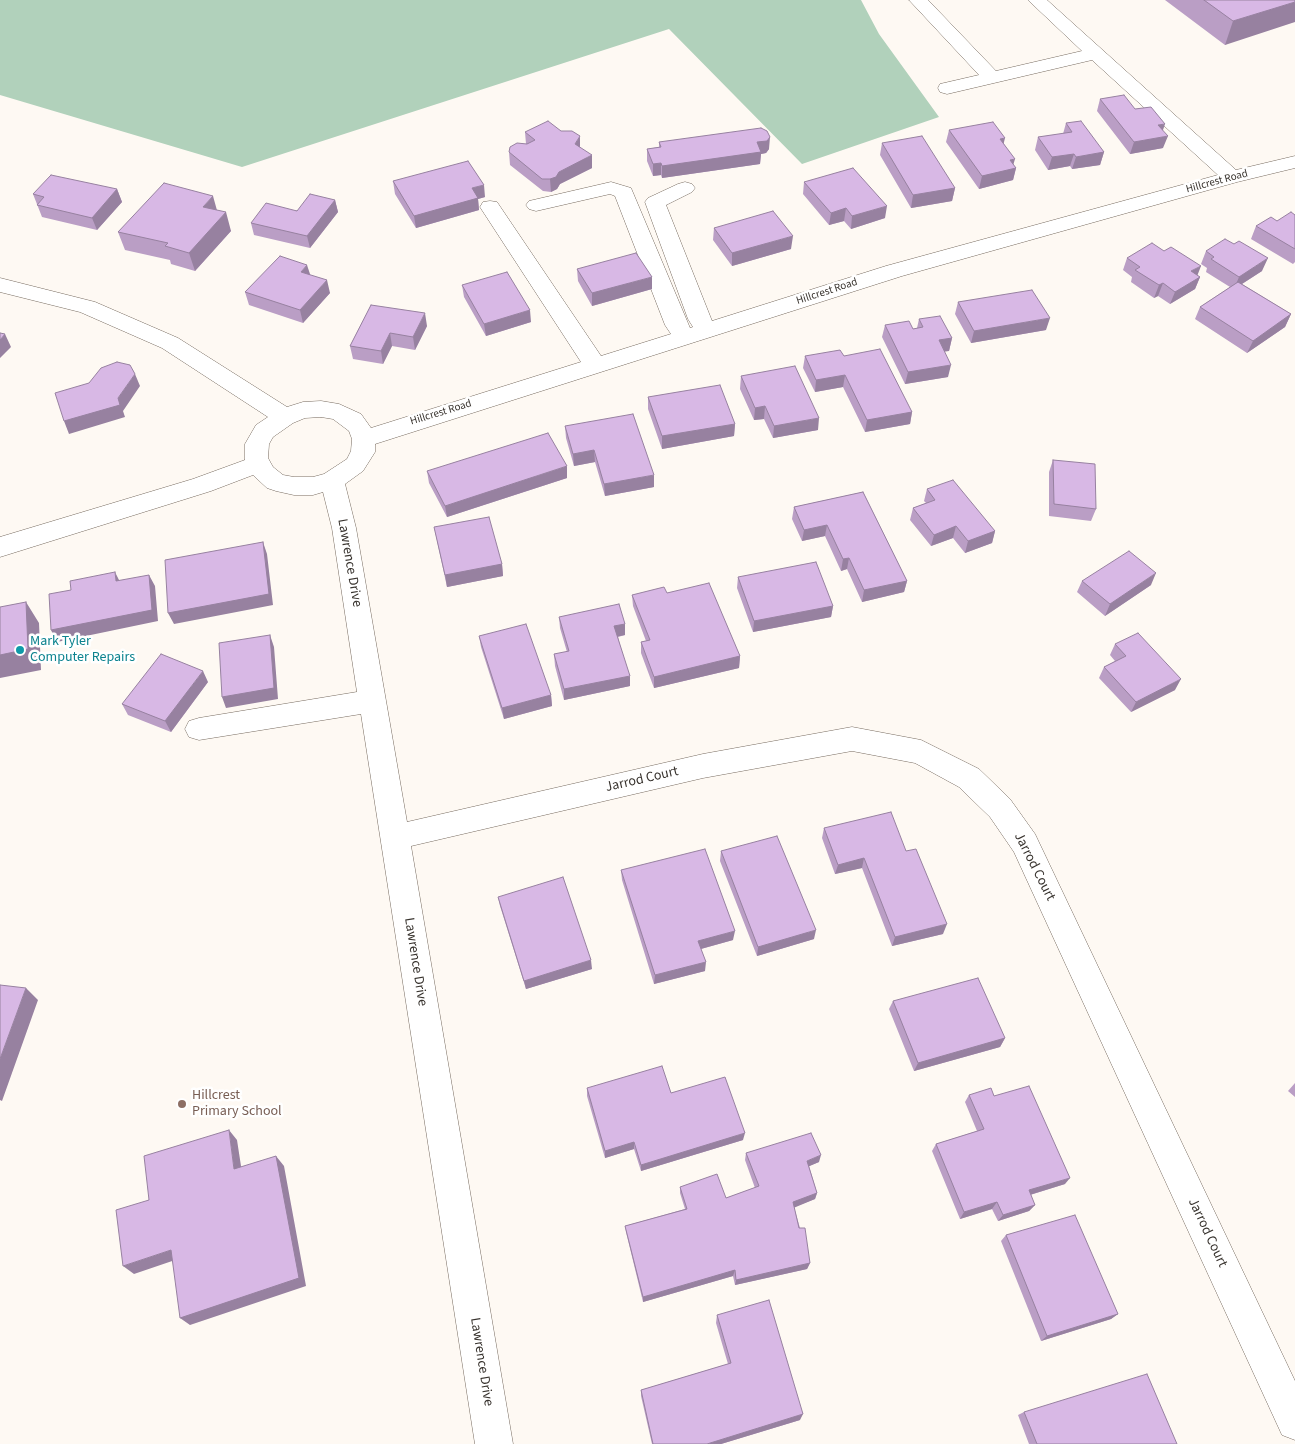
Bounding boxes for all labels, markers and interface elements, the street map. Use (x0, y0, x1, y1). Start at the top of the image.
street label: Hillcrest Road (1185, 167, 1249, 197)
street label: Hillcrest Road (795, 276, 859, 308)
street label: Hillcrest Road (409, 397, 473, 429)
street label: Lawrence Drive (333, 518, 365, 608)
place label: Mark Tyler Computer Repairs (30, 634, 135, 666)
marker: Mark Tyler Computer Repairs (14, 644, 26, 656)
street label: Jarrod Court (604, 763, 680, 797)
street label: Jarrod Court (1010, 830, 1058, 904)
street label: Lawrence Drive (400, 917, 430, 1007)
place label: Hillcrest Primary School (192, 1088, 282, 1120)
marker: Hillcrest Primary School (176, 1098, 188, 1110)
street label: Jarrod Court (1184, 1196, 1230, 1270)
street label: Lawrence Drive (466, 1317, 496, 1407)

